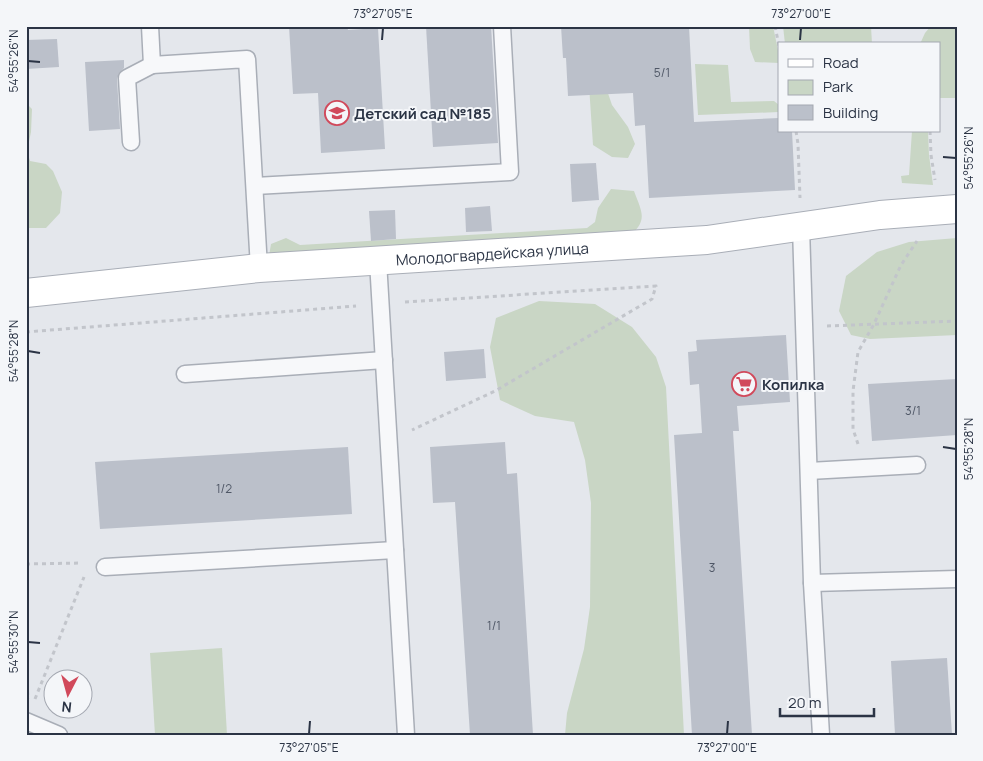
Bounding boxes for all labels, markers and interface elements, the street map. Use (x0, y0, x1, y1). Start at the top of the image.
text: 73°27'05"E (353, 5, 413, 22)
text: 73°27'00"E (771, 5, 831, 22)
text: 54°55'26"N (5, 29, 22, 93)
legend (778, 42, 940, 132)
text: Road (823, 52, 859, 73)
house number: 5/1 (654, 64, 670, 81)
text: Park (823, 76, 853, 97)
school or university icon: Детский сад №185 (324, 100, 350, 126)
text: Building (823, 102, 878, 123)
place label: Детский сад №185 (354, 103, 491, 124)
text: 54°55'26"N (960, 126, 977, 190)
street label: Молодогвардейская улица (395, 237, 589, 270)
text: 54°55'28"N (5, 320, 22, 382)
supermarket icon: Копилка (731, 371, 757, 397)
place label: Копилка (762, 374, 824, 395)
house number: 3/1 (905, 402, 921, 419)
text: 54°55'28"N (960, 418, 977, 480)
house number: 1/2 (216, 480, 232, 497)
house number: 3 (709, 559, 715, 576)
text: 54°55'30"N (5, 611, 22, 673)
house number: 1/1 (487, 617, 501, 634)
north arrow (42, 668, 92, 718)
scale bar (780, 686, 874, 718)
text: 20 m (788, 692, 821, 713)
text: N (61, 697, 73, 717)
text: 73°27'05"E (279, 739, 339, 756)
text: 73°27'00"E (697, 739, 757, 756)

